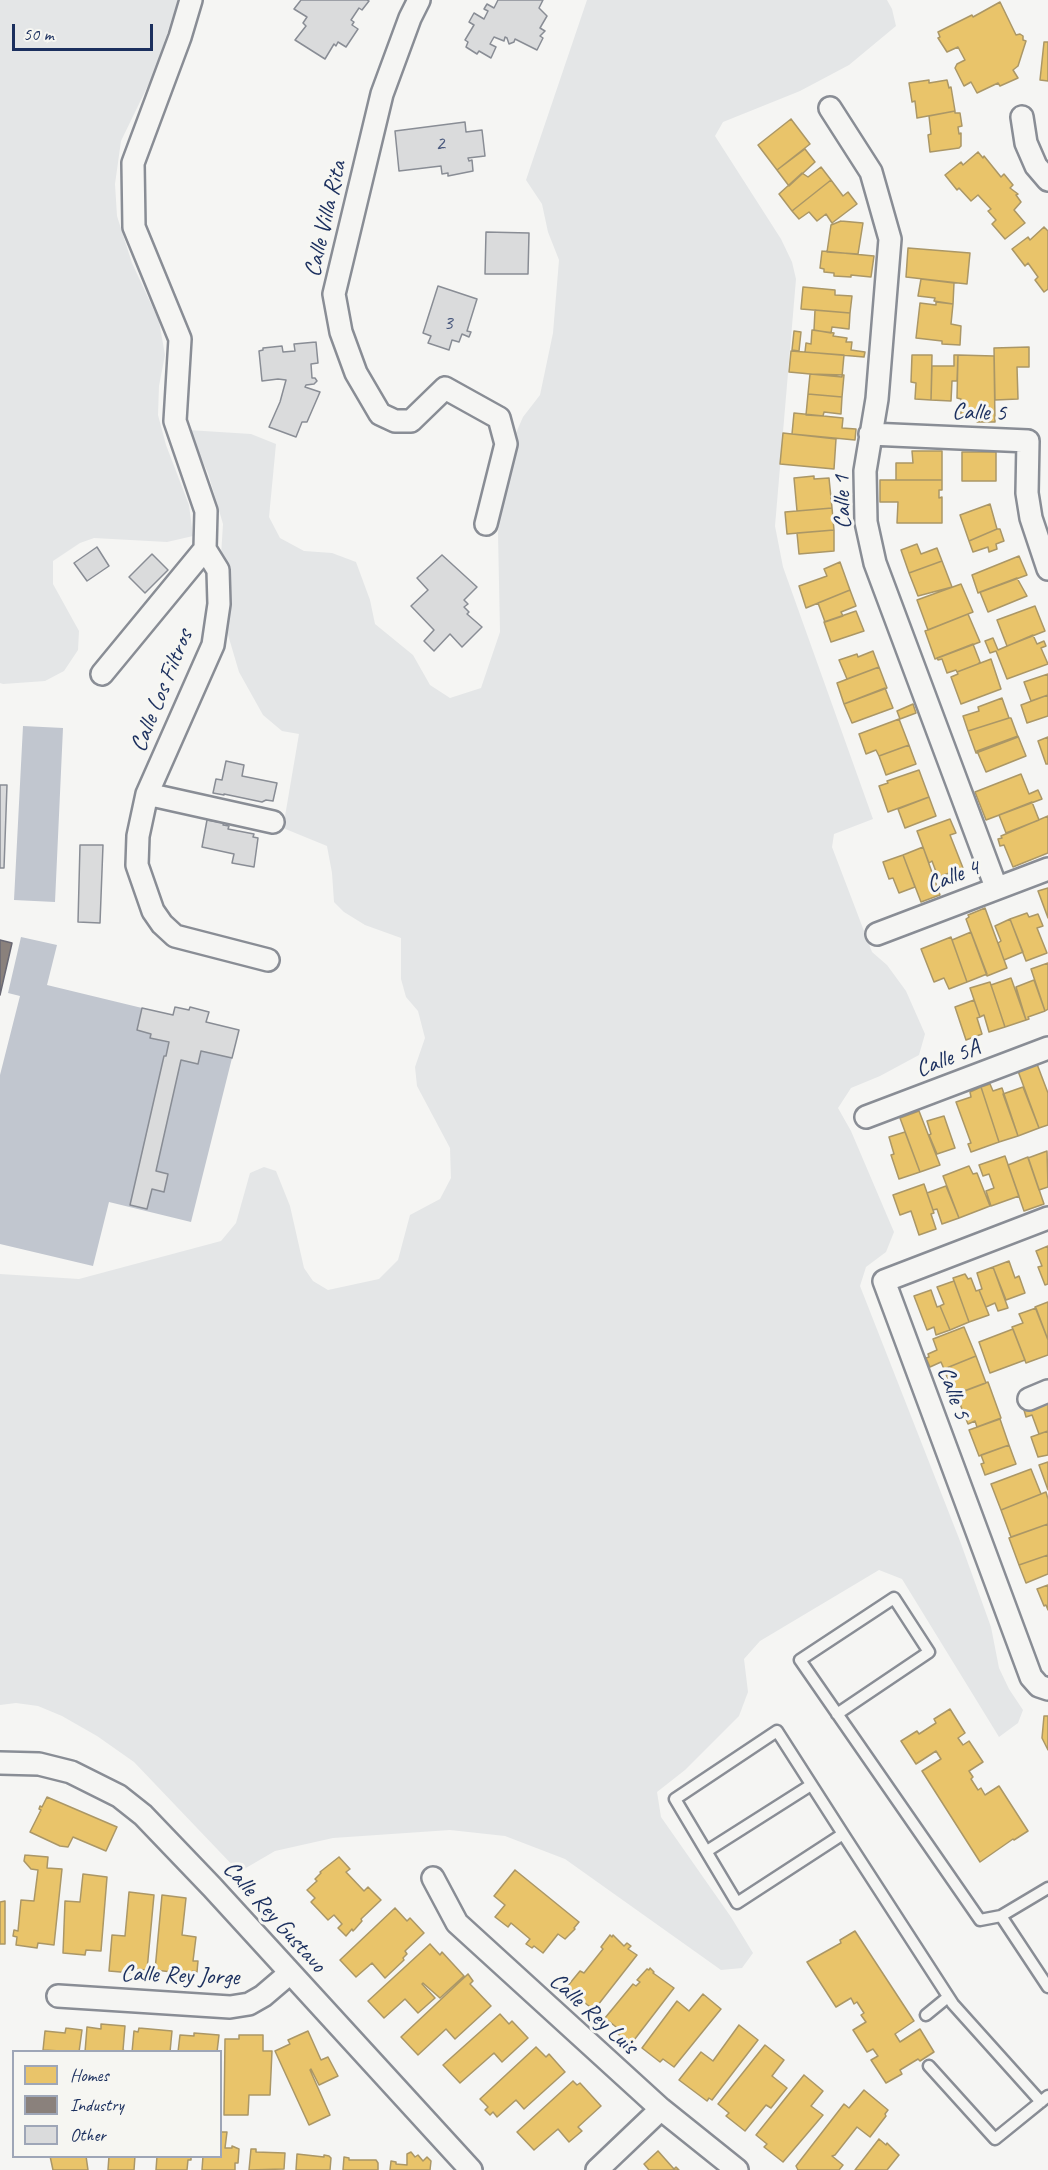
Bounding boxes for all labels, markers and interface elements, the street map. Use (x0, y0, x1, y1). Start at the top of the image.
scale bar (15, 12, 156, 50)
text: 50 m (23, 23, 54, 45)
house number: 2 (435, 131, 445, 157)
street label: Calle Villa Rita (299, 158, 353, 280)
house number: 3 (443, 310, 453, 336)
street label: Calle 5 (951, 398, 1007, 428)
street label: Calle 1 (828, 474, 858, 530)
street label: Calle Los Filtros (124, 626, 200, 756)
street label: Calle 4 (922, 854, 984, 900)
street label: Calle 5A (912, 1034, 984, 1084)
street label: Calle 5 (930, 1363, 976, 1423)
street label: Calle Rey Gustavo (216, 1855, 332, 1979)
street label: Calle Rey Jorge (120, 1960, 240, 1992)
street label: Calle Rey Luis (543, 1967, 643, 2061)
legend (12, 2050, 222, 2158)
text: Homes (70, 2064, 109, 2086)
text: Industry (70, 2094, 124, 2116)
text: Other (70, 2124, 106, 2146)

